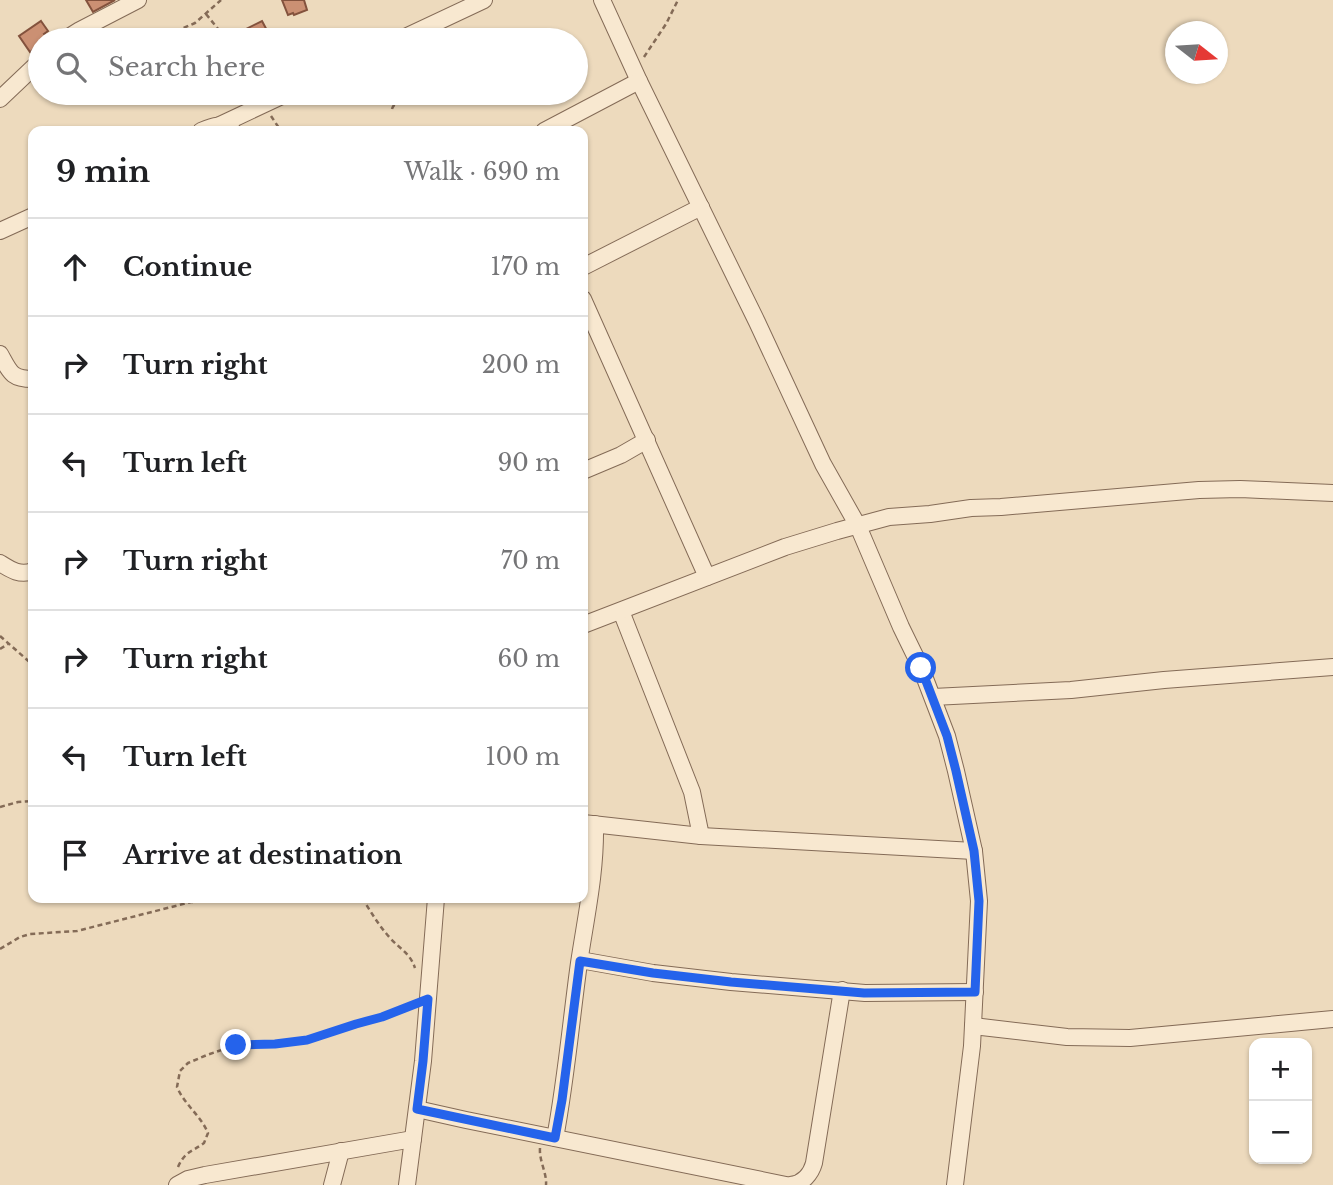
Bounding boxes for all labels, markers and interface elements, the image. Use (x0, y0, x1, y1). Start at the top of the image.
north arrow (1165, 21, 1228, 84)
search box (28, 28, 588, 105)
icon: search (52, 48, 90, 86)
text: Search here (108, 51, 265, 83)
text: 9 min (56, 153, 150, 190)
text: Walk · 690 m (404, 158, 560, 186)
icon: ahead (56, 248, 94, 286)
text: Continue (123, 251, 252, 283)
text: 170 m (490, 253, 560, 281)
icon: right (56, 346, 94, 384)
text: Turn right (123, 349, 268, 381)
text: 200 m (482, 351, 560, 379)
icon: left (56, 444, 94, 482)
text: Turn left (123, 447, 247, 479)
text: 90 m (498, 449, 560, 477)
icon: right (56, 542, 94, 580)
text: Turn right (123, 545, 268, 577)
text: 70 m (501, 547, 560, 575)
icon: right (56, 640, 94, 678)
text: Turn right (123, 643, 268, 675)
text: 60 m (498, 645, 560, 673)
route start (905, 652, 936, 683)
icon: left (56, 738, 94, 776)
text: Turn left (123, 741, 247, 773)
text: 100 m (486, 743, 560, 771)
icon: arrive (56, 836, 94, 874)
text: Arrive at destination (123, 839, 403, 871)
route end (220, 1029, 251, 1060)
map controls (1249, 1038, 1312, 1164)
button: + (1249, 1038, 1312, 1101)
button: − (1249, 1101, 1312, 1164)

